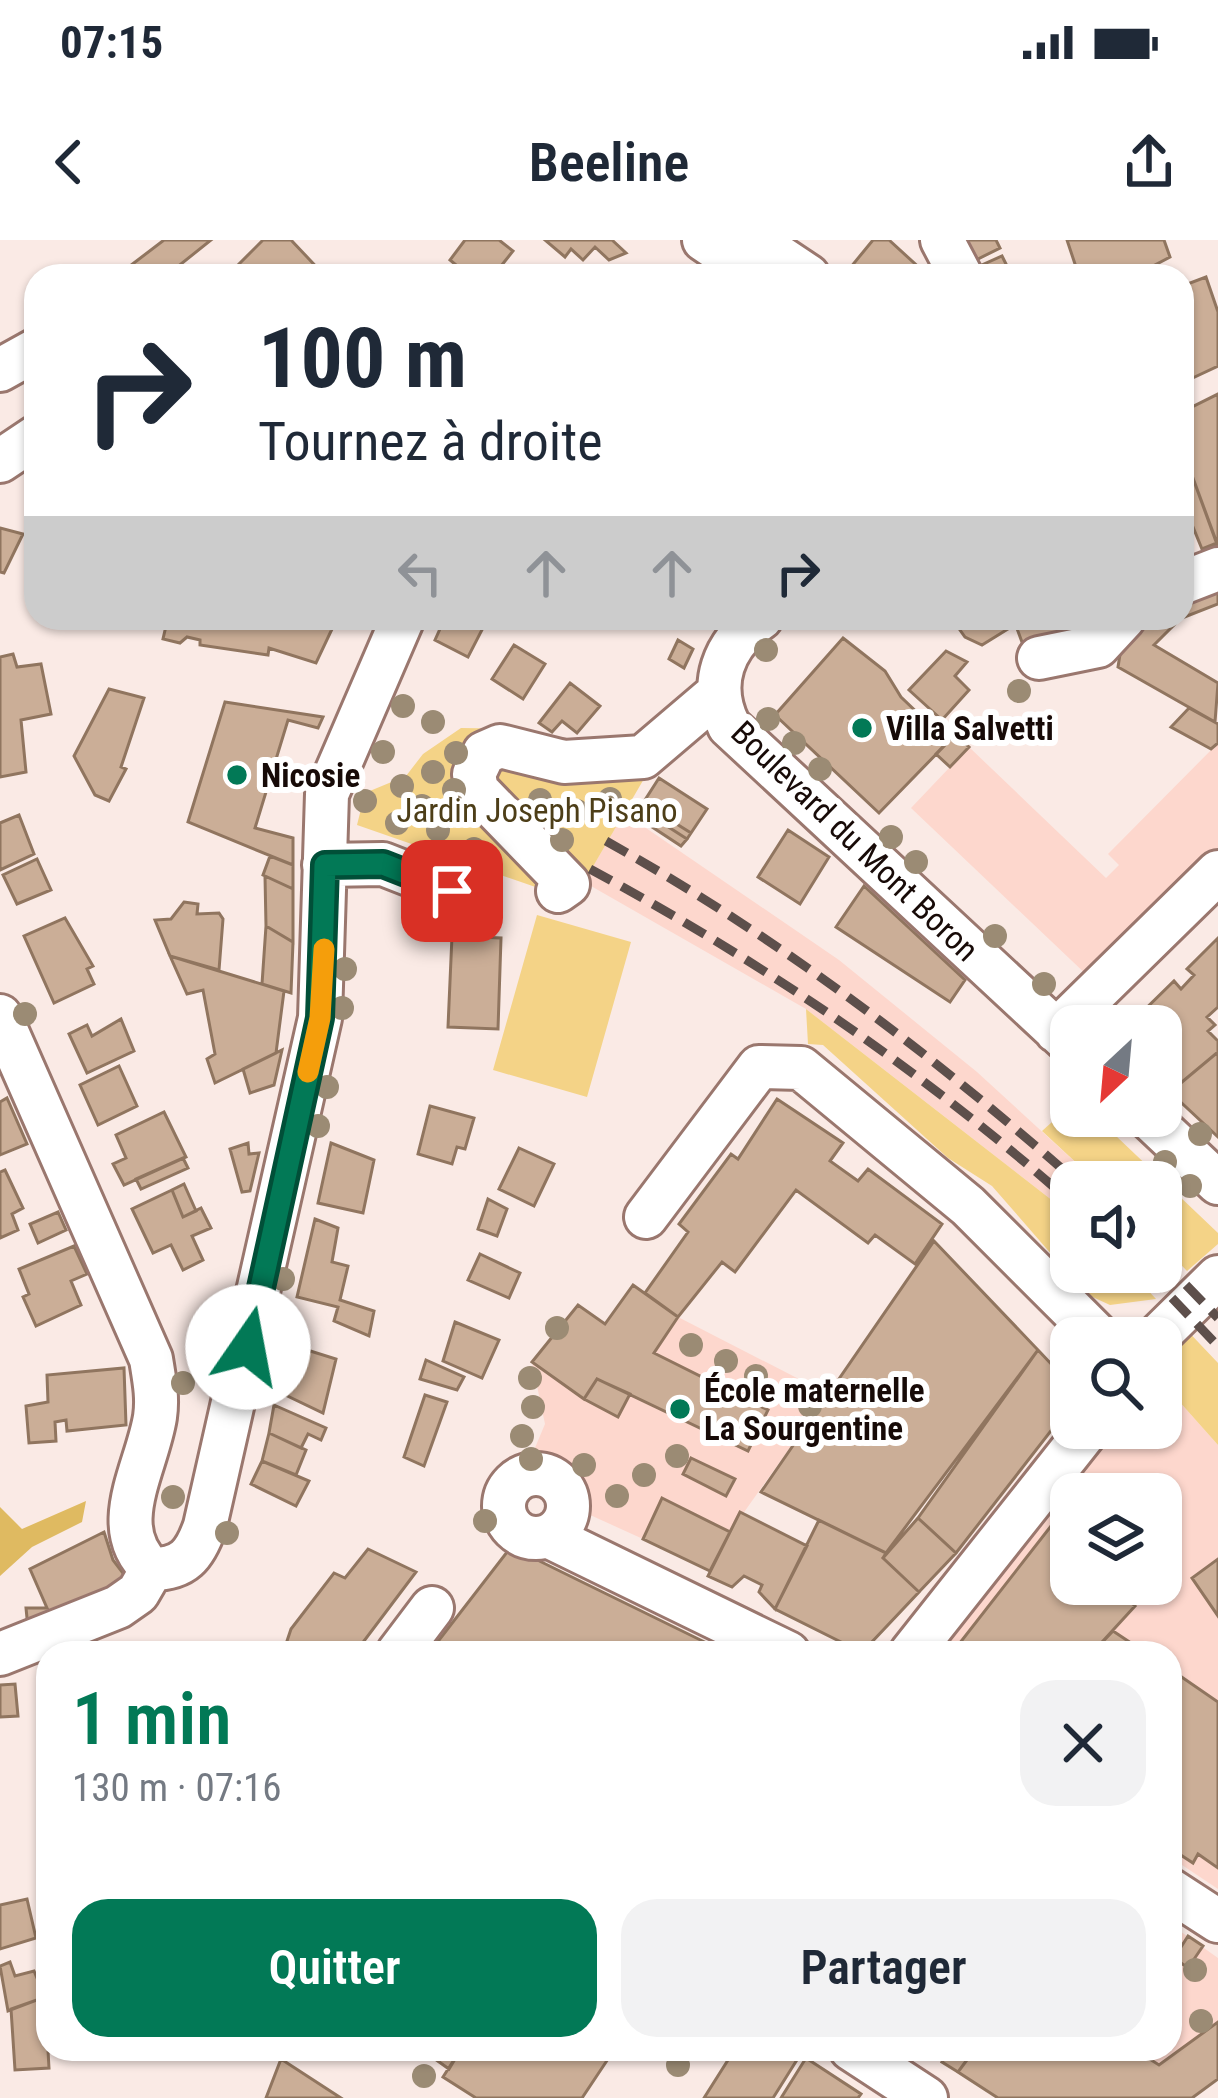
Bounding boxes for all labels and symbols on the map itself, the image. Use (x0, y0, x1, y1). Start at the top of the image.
place label: Villa Salvetti (886, 709, 1054, 748)
street label: Boulevard du Mont Boron (723, 713, 987, 969)
marker: Villa Salvetti (849, 715, 875, 741)
place label: Nicosie (261, 756, 360, 795)
marker: Nicosie (224, 762, 250, 788)
park label: Jardin Joseph Pisano (396, 791, 678, 830)
pin (401, 840, 503, 942)
north arrow (1050, 1005, 1182, 1137)
position arrow (185, 1284, 311, 1410)
place label: École maternelle La Sourgentine (704, 1371, 925, 1448)
marker: École maternelle La Sourgentine (667, 1396, 693, 1422)

